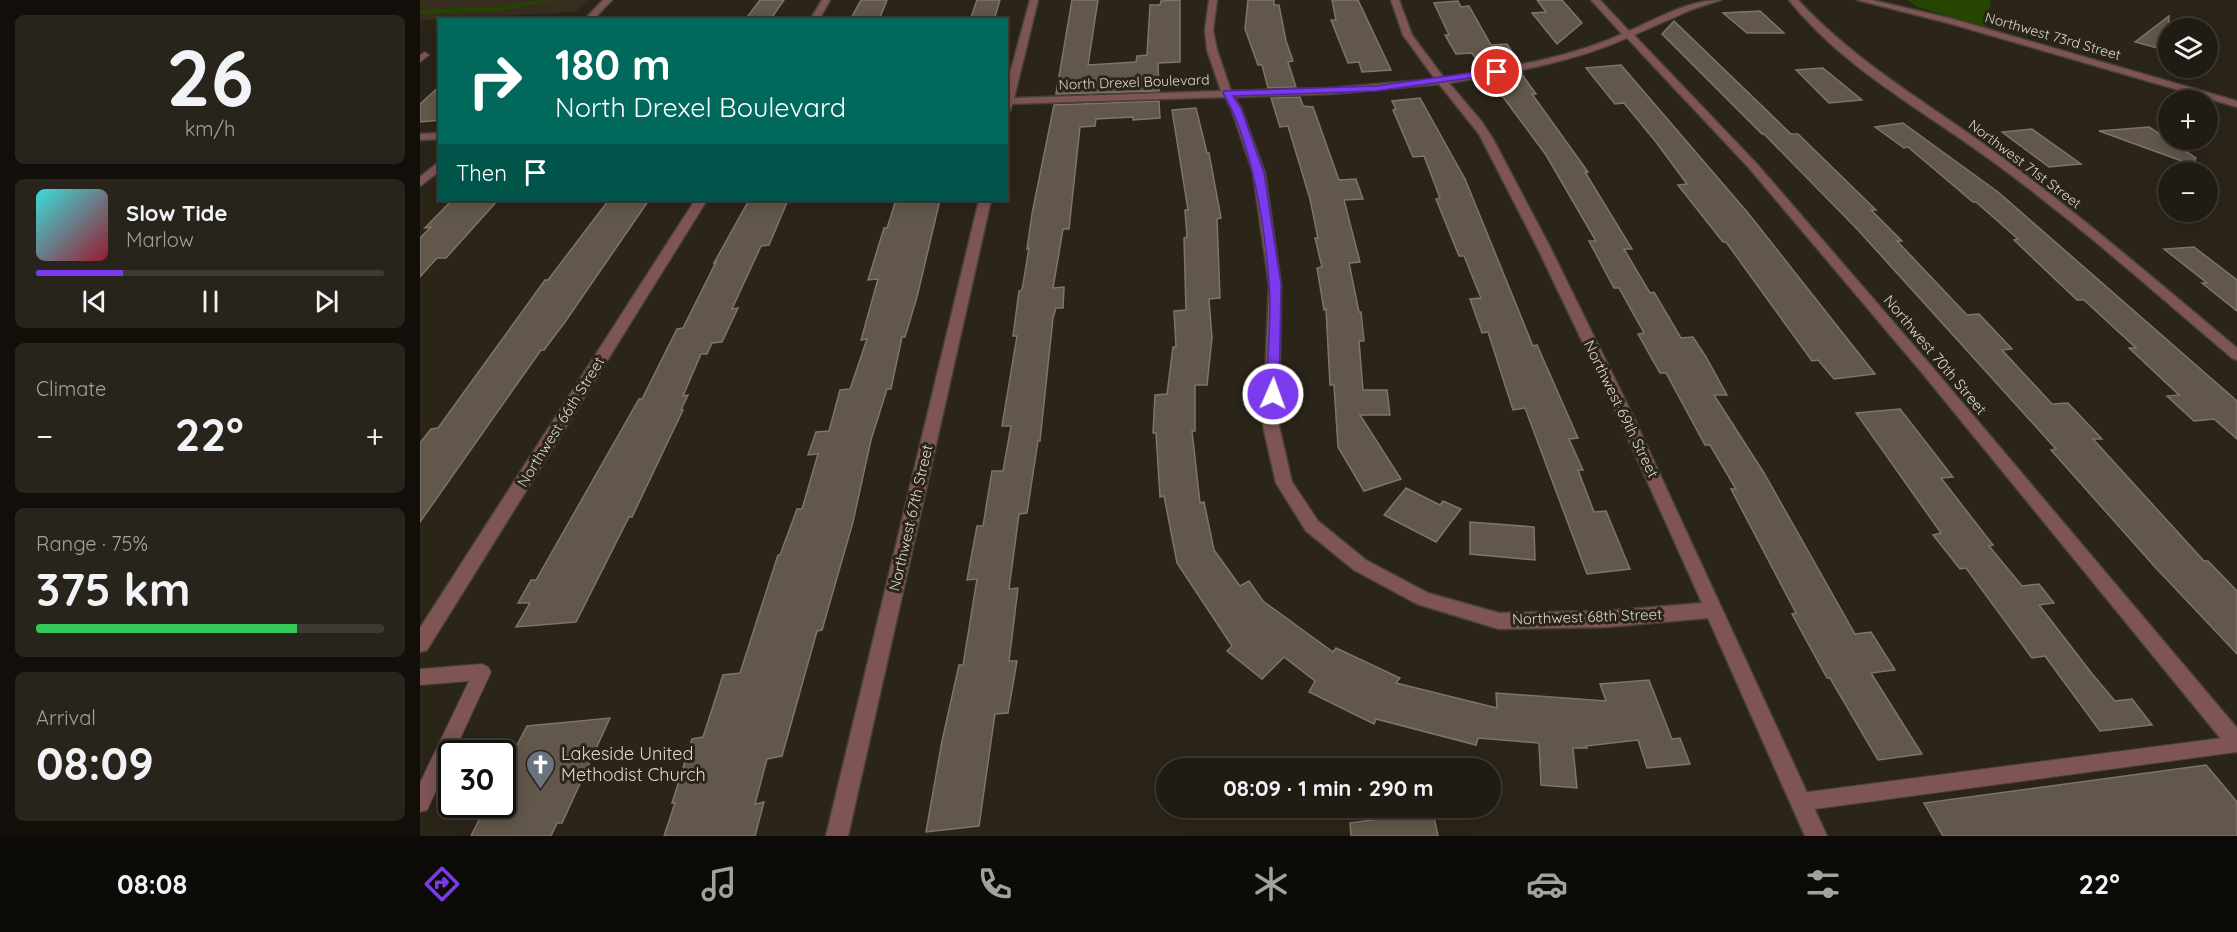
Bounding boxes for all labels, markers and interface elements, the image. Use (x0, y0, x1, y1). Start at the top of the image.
street label: Northwest 73rd Street (1983, 8, 2123, 64)
map controls (2158, 18, 2218, 222)
button: layers (2158, 18, 2218, 78)
text: 26 (166, 28, 254, 126)
text: 180 m (555, 38, 671, 91)
icon: right (456, 42, 534, 120)
pin (1471, 46, 1522, 97)
icon: arrive (1480, 55, 1513, 88)
street label: North Drexel Boulevard (1058, 70, 1210, 94)
text: North Drexel Boulevard (555, 90, 846, 124)
button: + (2158, 90, 2218, 150)
text: km/h (185, 116, 235, 141)
street label: Northwest 71st Street (1965, 116, 2085, 212)
icon: arrive (519, 156, 552, 189)
text: Then (456, 159, 507, 187)
button: − (2158, 162, 2218, 222)
text: Slow Tide (126, 199, 227, 227)
text: Marlow (126, 227, 194, 252)
icon: previous (78, 285, 111, 318)
icon: pause (194, 285, 227, 318)
icon: next (310, 285, 343, 318)
street label: Northwest 70th Street (1880, 291, 1991, 418)
street label: Northwest 69th Street (1580, 337, 1663, 481)
street label: Northwest 66th Street (513, 353, 608, 490)
position arrow (1241, 362, 1305, 426)
text: Climate (36, 376, 106, 401)
text: 22° (175, 406, 244, 462)
text: − (36, 415, 53, 456)
text: + (365, 415, 384, 456)
street label: Northwest 67th Street (884, 443, 937, 593)
text: Range · 75% (36, 531, 148, 556)
text: 375 km (36, 561, 191, 617)
street label: Northwest 68th Street (1512, 604, 1662, 629)
text: Arrival (36, 705, 96, 730)
text: 08:09 (36, 735, 154, 791)
speed limit sign: 30 (438, 740, 516, 818)
place label: Lakeside United Methodist Church (561, 742, 706, 786)
church icon: Lakeside United Methodist Church (524, 748, 556, 790)
text: 08:09 · 1 min · 290 m (1223, 774, 1434, 802)
icon: directions (421, 863, 463, 905)
icon: music (698, 863, 740, 905)
icon: phone (974, 863, 1016, 905)
icon: climate (1250, 863, 1292, 905)
icon: car (1526, 863, 1568, 905)
icon: filters (1802, 863, 1844, 905)
text: 08:08 (117, 867, 187, 901)
text: 22° (2079, 867, 2120, 901)

